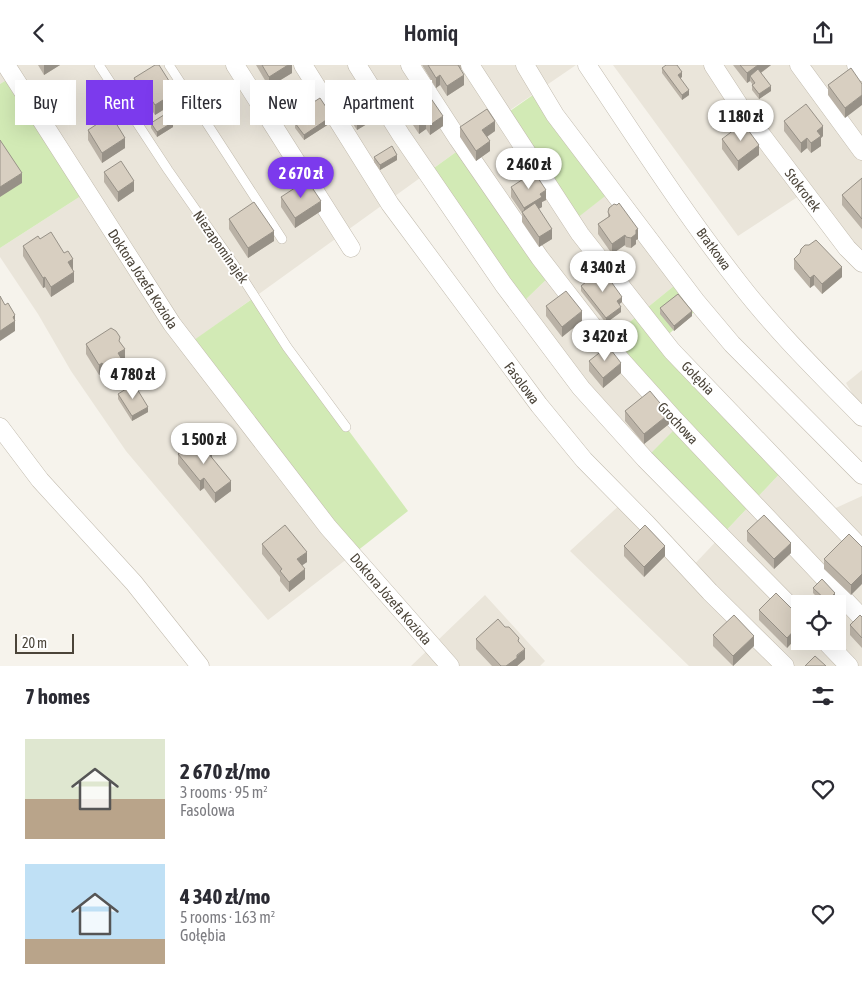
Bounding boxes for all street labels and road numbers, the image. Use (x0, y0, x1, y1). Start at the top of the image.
street label: Stokrotek (782, 165, 824, 215)
street label: Niezapominajek (190, 208, 252, 286)
street label: Bratkowa (693, 225, 735, 273)
street label: Doktora Józefa Kozioła (105, 226, 181, 332)
street label: Gołębia (678, 358, 718, 398)
street label: Fasolowa (501, 359, 543, 407)
street label: Grochowa (655, 399, 701, 447)
street label: Doktora Józefa Kozioła (347, 550, 435, 648)

